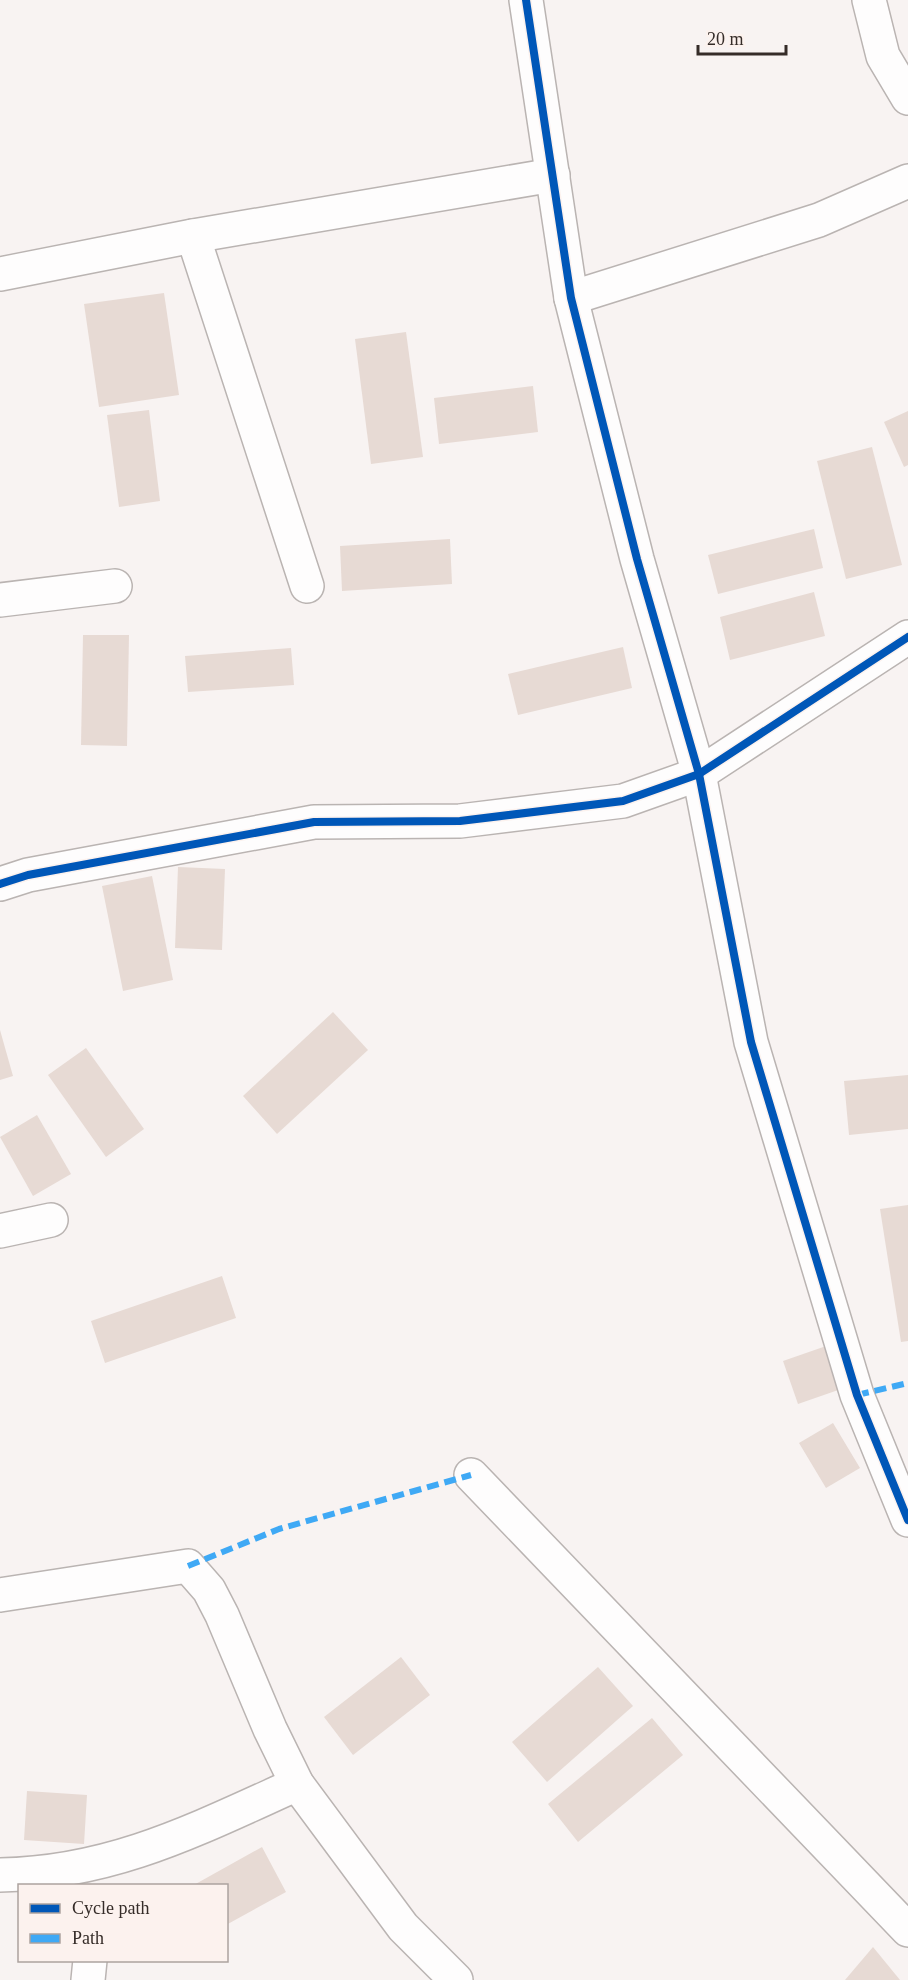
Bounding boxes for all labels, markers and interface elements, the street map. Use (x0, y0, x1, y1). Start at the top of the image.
scale bar (698, 18, 786, 56)
text: 20 m (707, 29, 744, 49)
legend (18, 1884, 228, 1962)
text: Cycle path (72, 1898, 149, 1918)
text: Path (72, 1928, 104, 1948)

